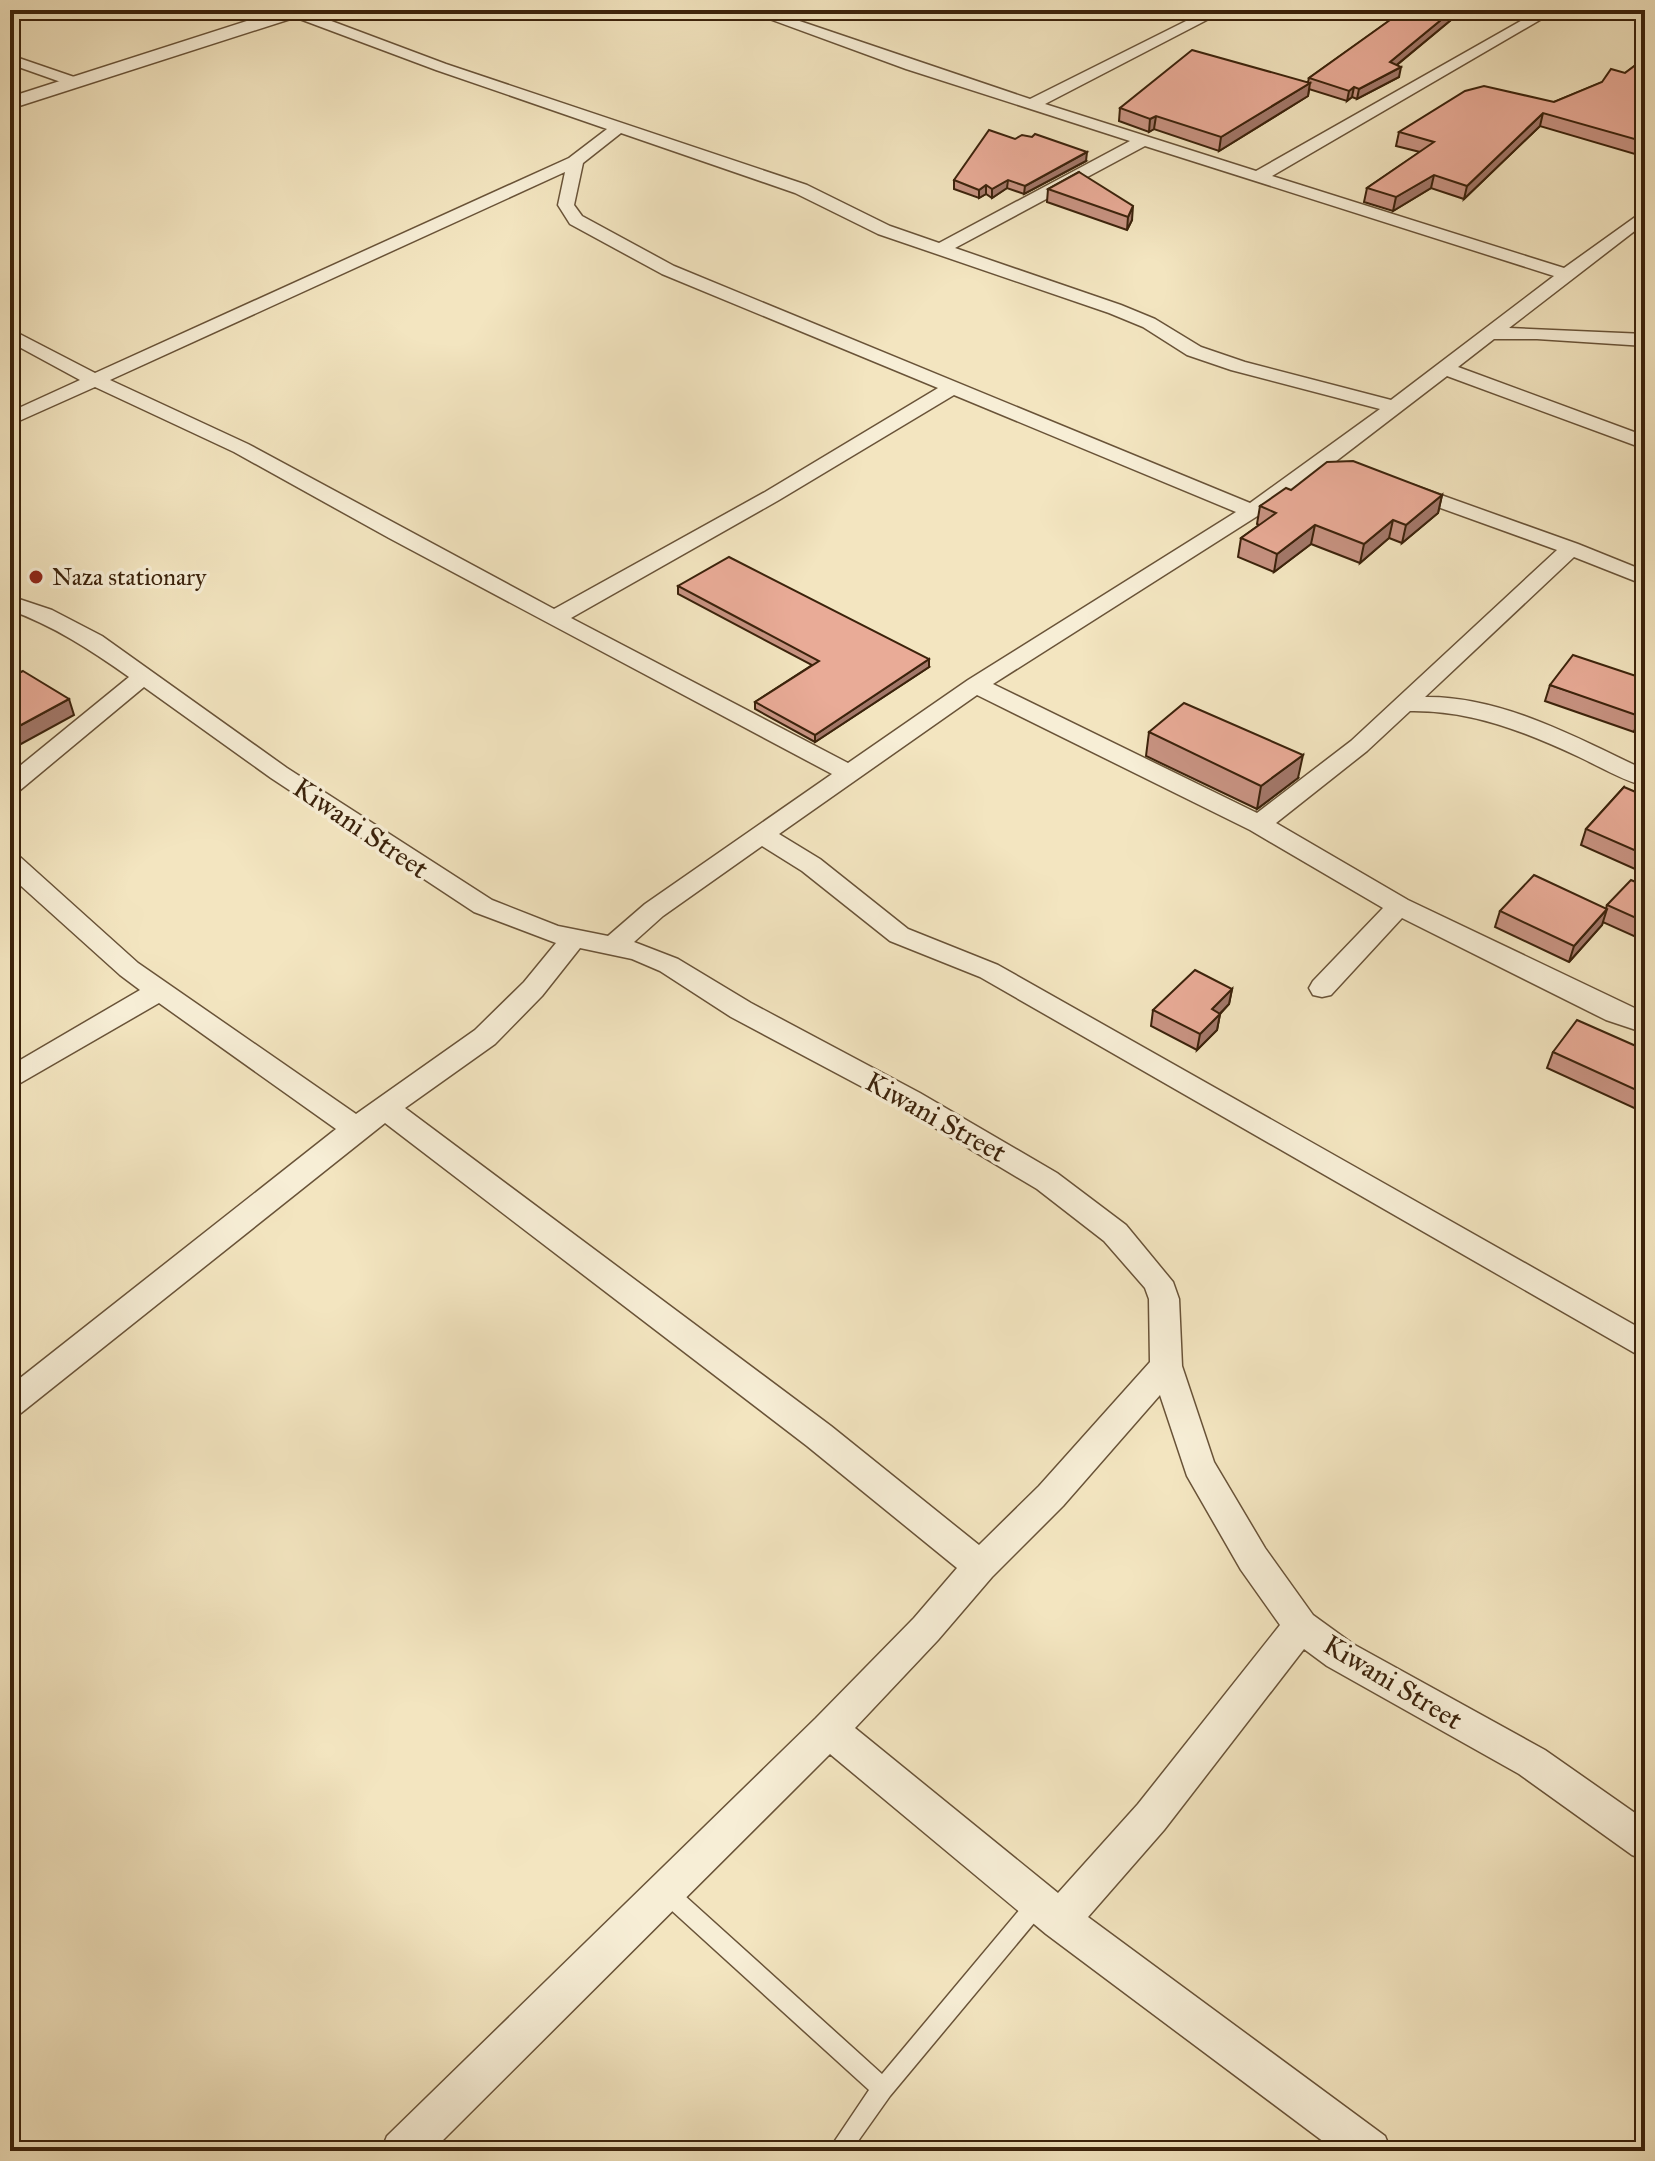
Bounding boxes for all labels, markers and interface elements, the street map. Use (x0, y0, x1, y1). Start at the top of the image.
place label: Naza stationary (52, 562, 207, 592)
marker: Naza stationary (27, 568, 45, 586)
street label: Kiwani Street (287, 770, 435, 886)
street label: Kiwani Street (859, 1064, 1013, 1170)
street label: Kiwani Street (1317, 1627, 1469, 1737)

